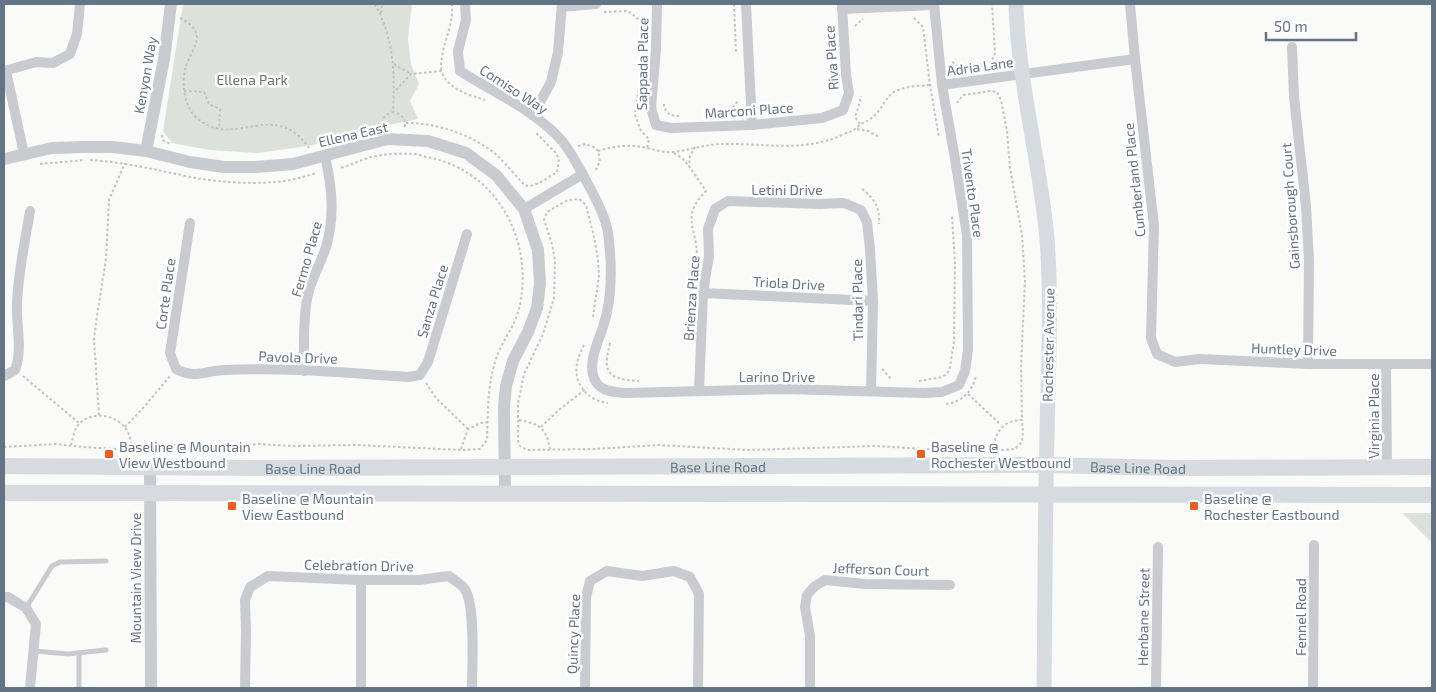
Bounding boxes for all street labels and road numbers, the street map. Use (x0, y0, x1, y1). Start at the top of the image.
street label: Sappada Place (633, 18, 651, 110)
street label: Riva Place (820, 25, 842, 91)
street label: Kenyon Way (130, 34, 160, 115)
street label: Adria Lane (946, 53, 1014, 79)
street label: Comiso Way (477, 61, 552, 118)
street label: Marconi Place (704, 98, 794, 122)
street label: Ellena East (317, 118, 389, 150)
street label: Cumberland Place (1120, 122, 1148, 238)
street label: Gainsborough Court (1277, 142, 1303, 270)
street label: Trivento Place (958, 147, 988, 239)
street label: Letini Drive (751, 181, 823, 198)
street label: Fermo Place (287, 219, 325, 299)
street label: Brienza Place (680, 255, 702, 341)
street label: Corte Place (152, 257, 178, 331)
street label: Tindari Place (848, 259, 866, 341)
street label: Sanza Place (413, 262, 451, 340)
street label: Triola Drive (753, 273, 825, 293)
street label: Rochester Avenue (1039, 288, 1057, 402)
street label: Huntley Drive (1251, 339, 1337, 359)
street label: Pavola Drive (258, 347, 338, 367)
street label: Larino Drive (739, 368, 815, 385)
street label: Virginia Place (1365, 373, 1382, 459)
street label: Base Line Road (670, 458, 766, 475)
street label: Base Line Road (1090, 458, 1186, 477)
street label: Base Line Road (265, 459, 361, 476)
street label: Mountain View Drive (127, 513, 144, 643)
street label: Celebration Drive (304, 556, 414, 574)
street label: Jefferson Court (833, 559, 929, 579)
street label: Henbane Street (1134, 568, 1152, 666)
street label: Fennel Road (1292, 578, 1309, 656)
street label: Quincy Place (563, 594, 583, 674)

